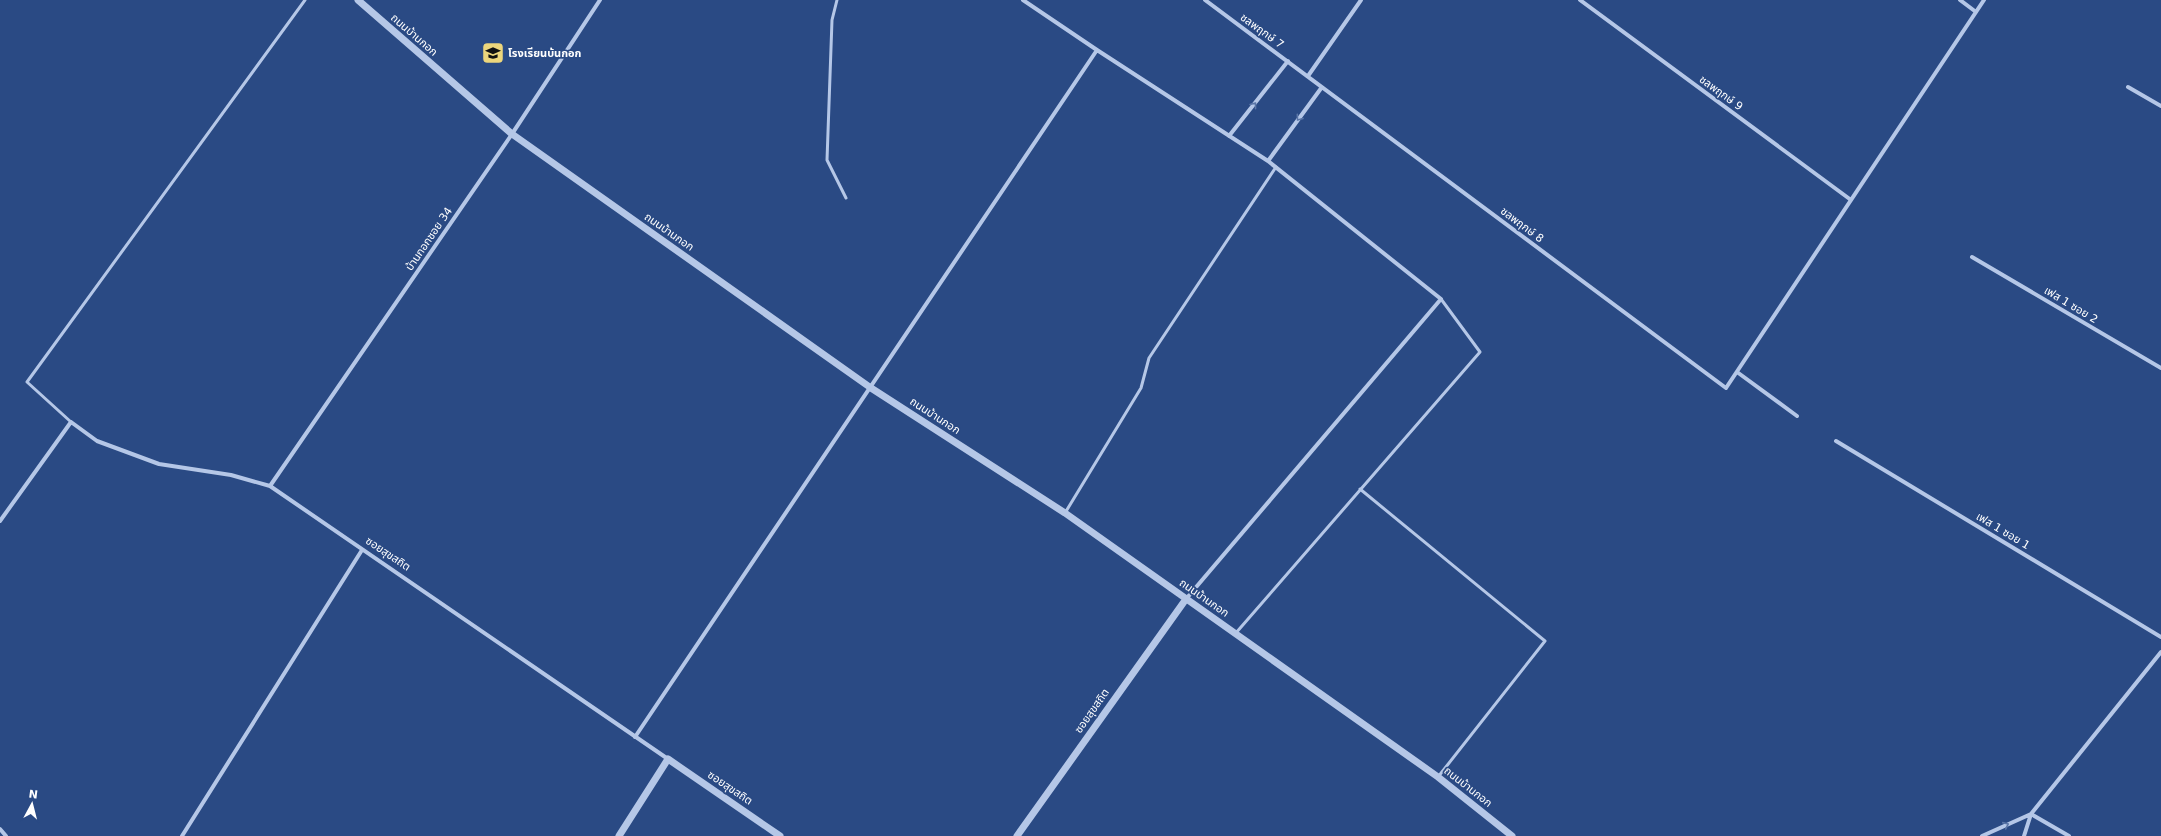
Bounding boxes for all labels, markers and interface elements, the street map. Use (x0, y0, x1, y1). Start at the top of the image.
street label: ถนนบ้านกอก (388, 11, 440, 59)
street label: ชลพฤกษ์ 7 (1238, 11, 1286, 51)
school or university icon: โรงเรียนบ้นกอก (480, 40, 506, 66)
place label: โรงเรียนบ้นกอก (508, 47, 582, 60)
street label: ชลพฤกษ์ 9 (1697, 73, 1745, 113)
one-way arrow (1249, 103, 1256, 110)
one-way arrow (1296, 114, 1304, 121)
street label: บ้านกอกซอย 34 (403, 205, 455, 273)
street label: ชลพฤกษ์ 8 (1498, 205, 1546, 245)
street label: ถนนบ้านกอก (642, 210, 696, 254)
street label: เฟส 1 ซอย 2 (2042, 284, 2100, 326)
street label: ถนนบ้านกอก (907, 395, 963, 437)
street label: เฟส 1 ซอย 1 (1974, 510, 2032, 552)
street label: ซอยสุขสถิต (363, 534, 413, 574)
street label: ถนนบ้านกอก (1177, 576, 1231, 620)
street label: ซอยสุขสถิต (1072, 686, 1112, 736)
street label: ถนนบ้านกอก (1441, 764, 1495, 810)
street label: ซอยสุขสถิต (705, 768, 755, 808)
north arrow (12, 784, 52, 824)
text: N (28, 788, 39, 802)
one-way arrow (2002, 822, 2010, 830)

